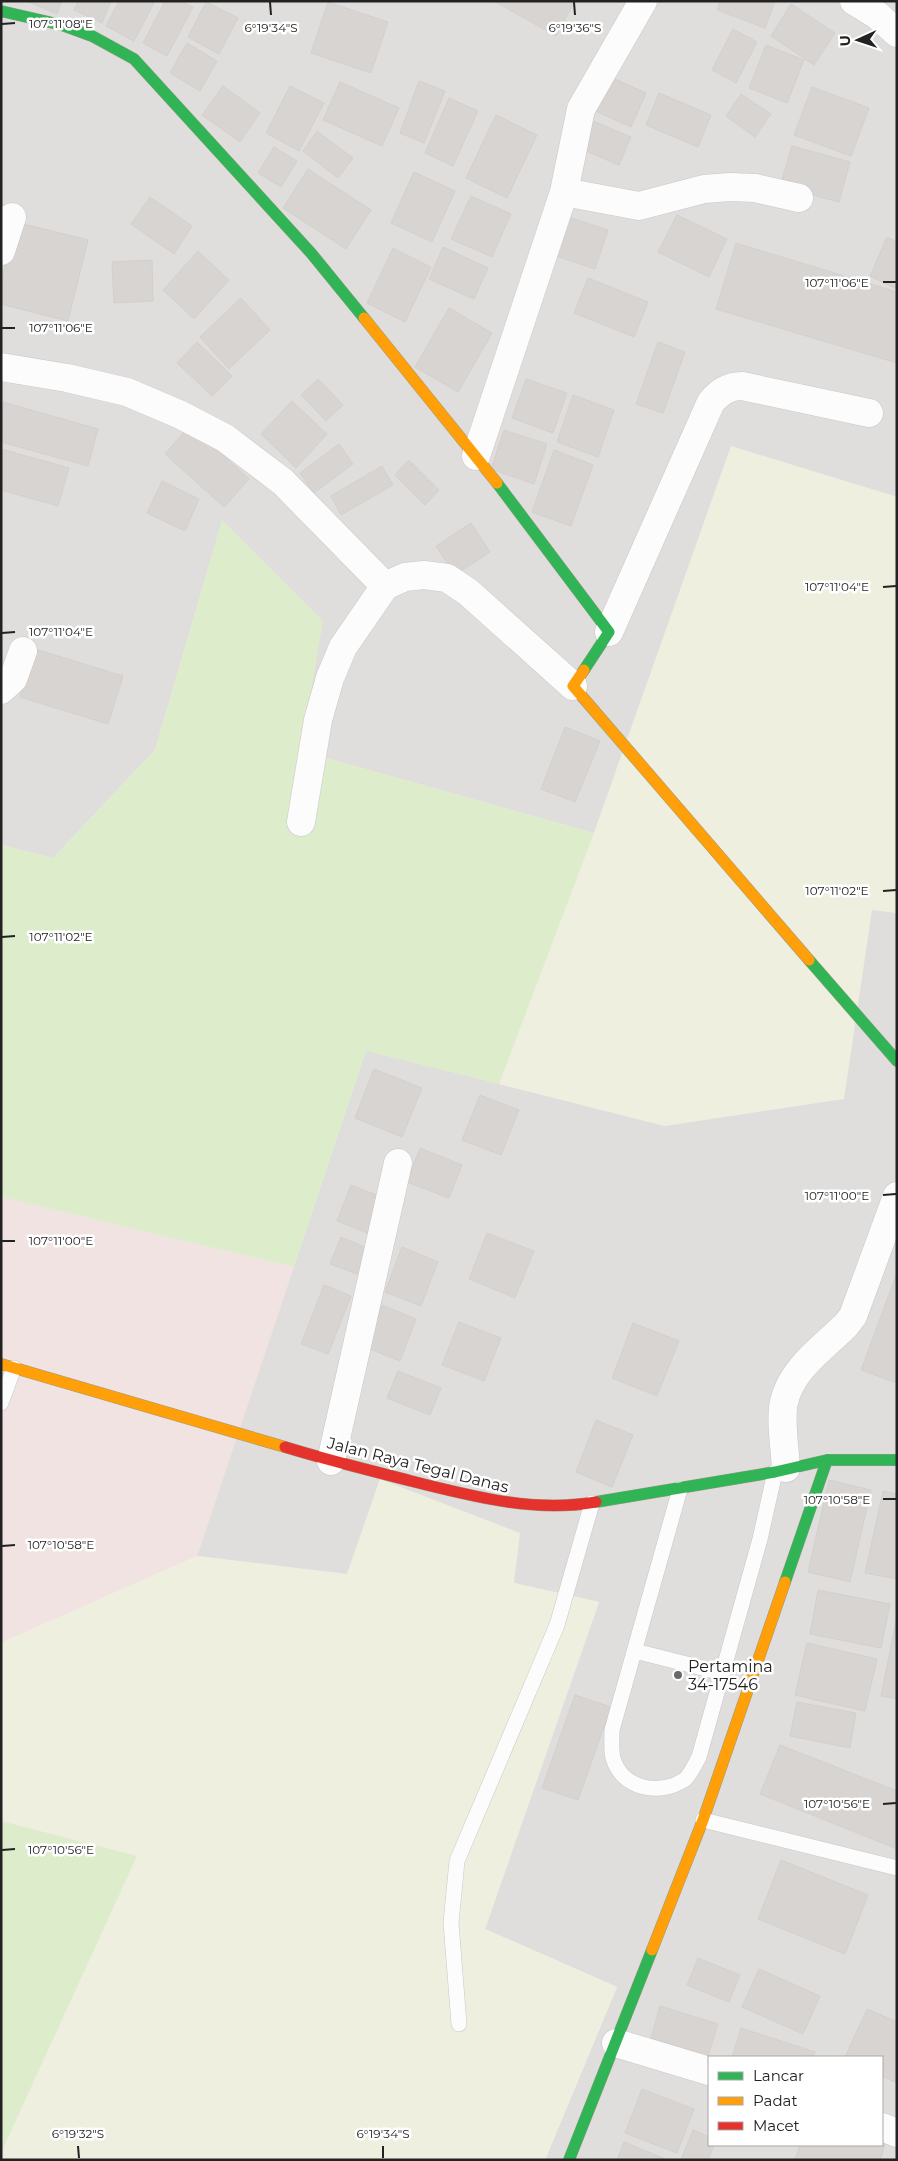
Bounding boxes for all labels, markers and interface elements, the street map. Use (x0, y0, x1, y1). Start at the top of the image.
north arrow (833, 15, 883, 65)
text: 107°11'08"E (29, 16, 93, 31)
text: 6°19'34"S (244, 20, 298, 35)
text: 6°19'36"S (549, 20, 601, 35)
text: U (836, 35, 854, 47)
text: 107°11'06"E (805, 275, 869, 290)
text: 107°11'06"E (29, 320, 93, 335)
text: 107°11'04"E (805, 579, 869, 594)
text: 107°11'04"E (29, 624, 93, 639)
text: 107°11'02"E (805, 883, 869, 898)
text: 107°11'02"E (29, 929, 93, 944)
text: 107°11'00"E (805, 1188, 869, 1203)
text: 107°11'00"E (29, 1233, 93, 1248)
street label: Jalan Raya Tegal Danas (324, 1433, 511, 1497)
text: 107°10'58"E (804, 1492, 870, 1507)
text: 107°10'58"E (28, 1537, 94, 1552)
place label: Pertamina 34-17546 (688, 1657, 773, 1694)
marker: Pertamina 34-17546 (672, 1669, 684, 1681)
text: 107°10'56"E (804, 1796, 870, 1811)
text: 107°10'56"E (28, 1842, 94, 1857)
legend (708, 2056, 883, 2146)
text: Lancar (753, 2066, 804, 2085)
text: Padat (753, 2091, 798, 2110)
text: Macet (753, 2116, 800, 2135)
text: 6°19'32"S (52, 2126, 104, 2141)
text: 6°19'34"S (356, 2126, 410, 2141)

